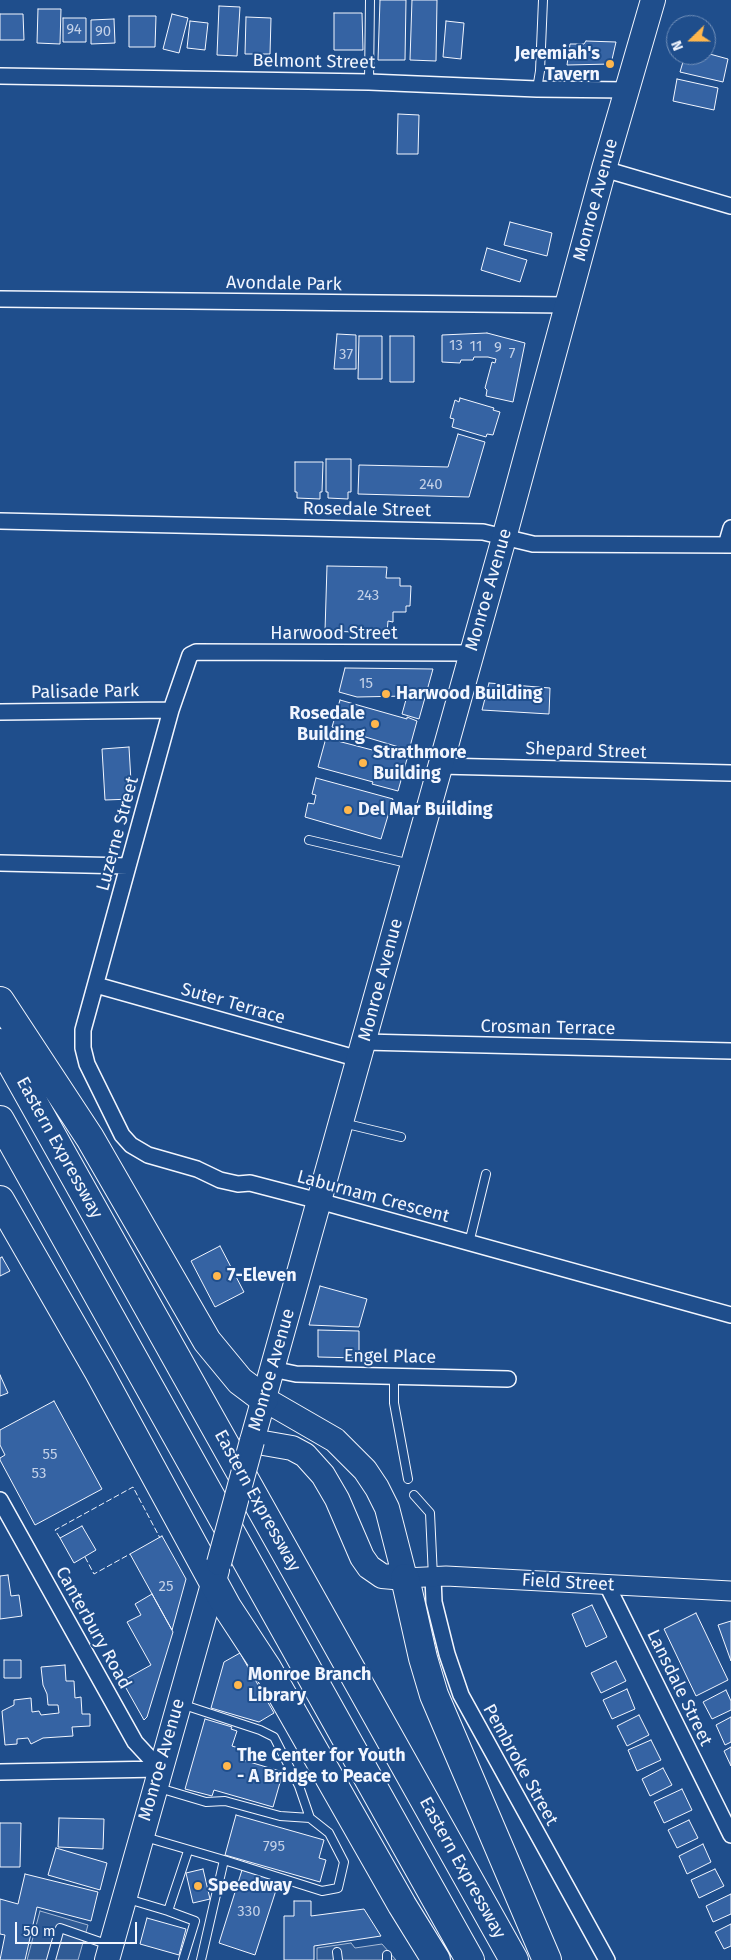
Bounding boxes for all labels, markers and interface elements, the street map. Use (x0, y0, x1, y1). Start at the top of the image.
north arrow (666, 15, 716, 65)
house number: 94 (66, 21, 82, 39)
house number: 90 (95, 23, 111, 41)
text: N (668, 38, 687, 53)
place label: Jeremiah's Tavern (515, 43, 600, 86)
street label: Belmont Street (253, 50, 375, 74)
marker: Jeremiah's Tavern (604, 58, 616, 70)
street label: Monroe Avenue (569, 136, 623, 264)
street label: Avondale Park (226, 272, 342, 296)
house number: 13 (449, 337, 463, 355)
house number: 11 (470, 338, 482, 356)
house number: 9 (494, 339, 502, 357)
house number: 7 (509, 345, 515, 363)
house number: 37 (339, 346, 353, 364)
house number: 240 (419, 476, 443, 494)
street label: Rosedale Street (303, 498, 431, 522)
street label: Monroe Avenue (461, 526, 517, 654)
house number: 243 (357, 587, 379, 605)
street label: Harwood Street (270, 623, 398, 645)
house number: 15 (359, 675, 373, 693)
street label: Palisade Park (31, 680, 139, 704)
place label: Harwood Building (396, 683, 543, 705)
marker: Harwood Building (380, 688, 392, 700)
place label: Rosedale Building (289, 703, 365, 746)
marker: Rosedale Building (369, 718, 381, 730)
street label: Shepard Street (525, 738, 647, 764)
place label: Strathmore Building (373, 742, 466, 784)
marker: Strathmore Building (357, 757, 369, 769)
street label: Luzerne Street (92, 774, 144, 894)
place label: Del Mar Building (358, 799, 493, 821)
marker: Del Mar Building (342, 804, 354, 816)
street label: Monroe Avenue (354, 916, 408, 1044)
street label: Suter Terrace (178, 979, 288, 1029)
street label: Crosman Terrace (480, 1016, 616, 1040)
street label: Eastern Expressway (11, 1073, 107, 1223)
street label: Laburnam Crescent (294, 1166, 452, 1228)
place label: 7-Eleven (227, 1265, 297, 1287)
marker: 7-Eleven (211, 1270, 223, 1282)
street label: Monroe Avenue (244, 1306, 300, 1434)
street label: Engel Place (344, 1345, 436, 1369)
street label: Eastern Expressway (209, 1426, 305, 1576)
house number: 55 (43, 1446, 57, 1464)
house number: 53 (32, 1465, 46, 1483)
street label: Canterbury Road (50, 1563, 136, 1693)
street label: Field Street (521, 1570, 615, 1596)
house number: 25 (159, 1578, 173, 1596)
street label: Lansdale Street (642, 1626, 716, 1750)
place label: Monroe Branch Library (248, 1664, 371, 1706)
marker: Monroe Branch Library (232, 1679, 244, 1691)
street label: Monroe Avenue (134, 1696, 190, 1824)
street label: Pembroke Street (478, 1701, 562, 1829)
place label: The Center for Youth - A Bridge to Peace (237, 1745, 406, 1788)
marker: The Center for Youth - A Bridge to Peace (221, 1760, 233, 1772)
street label: Eastern Expressway (414, 1793, 510, 1943)
house number: 795 (263, 1838, 285, 1856)
place label: Speedway (208, 1875, 292, 1897)
marker: Speedway (192, 1880, 204, 1892)
house number: 330 (237, 1903, 261, 1921)
scale bar (18, 1912, 140, 1944)
text: 50 m (23, 1922, 56, 1940)

